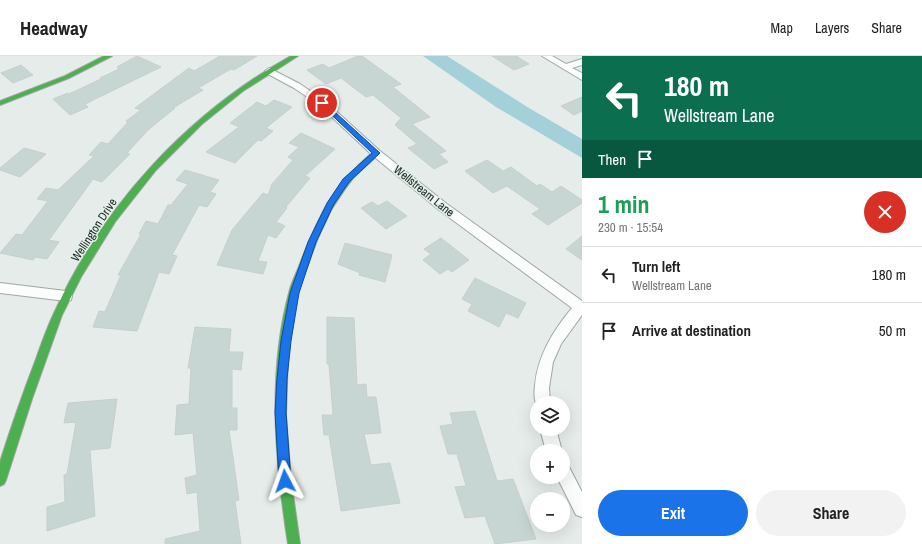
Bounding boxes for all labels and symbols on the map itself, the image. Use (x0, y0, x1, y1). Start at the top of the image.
pin (305, 86, 339, 120)
street label: Wellstream Lane (390, 162, 458, 220)
street label: Wellington Drive (68, 195, 120, 265)
position arrow (264, 460, 306, 502)

